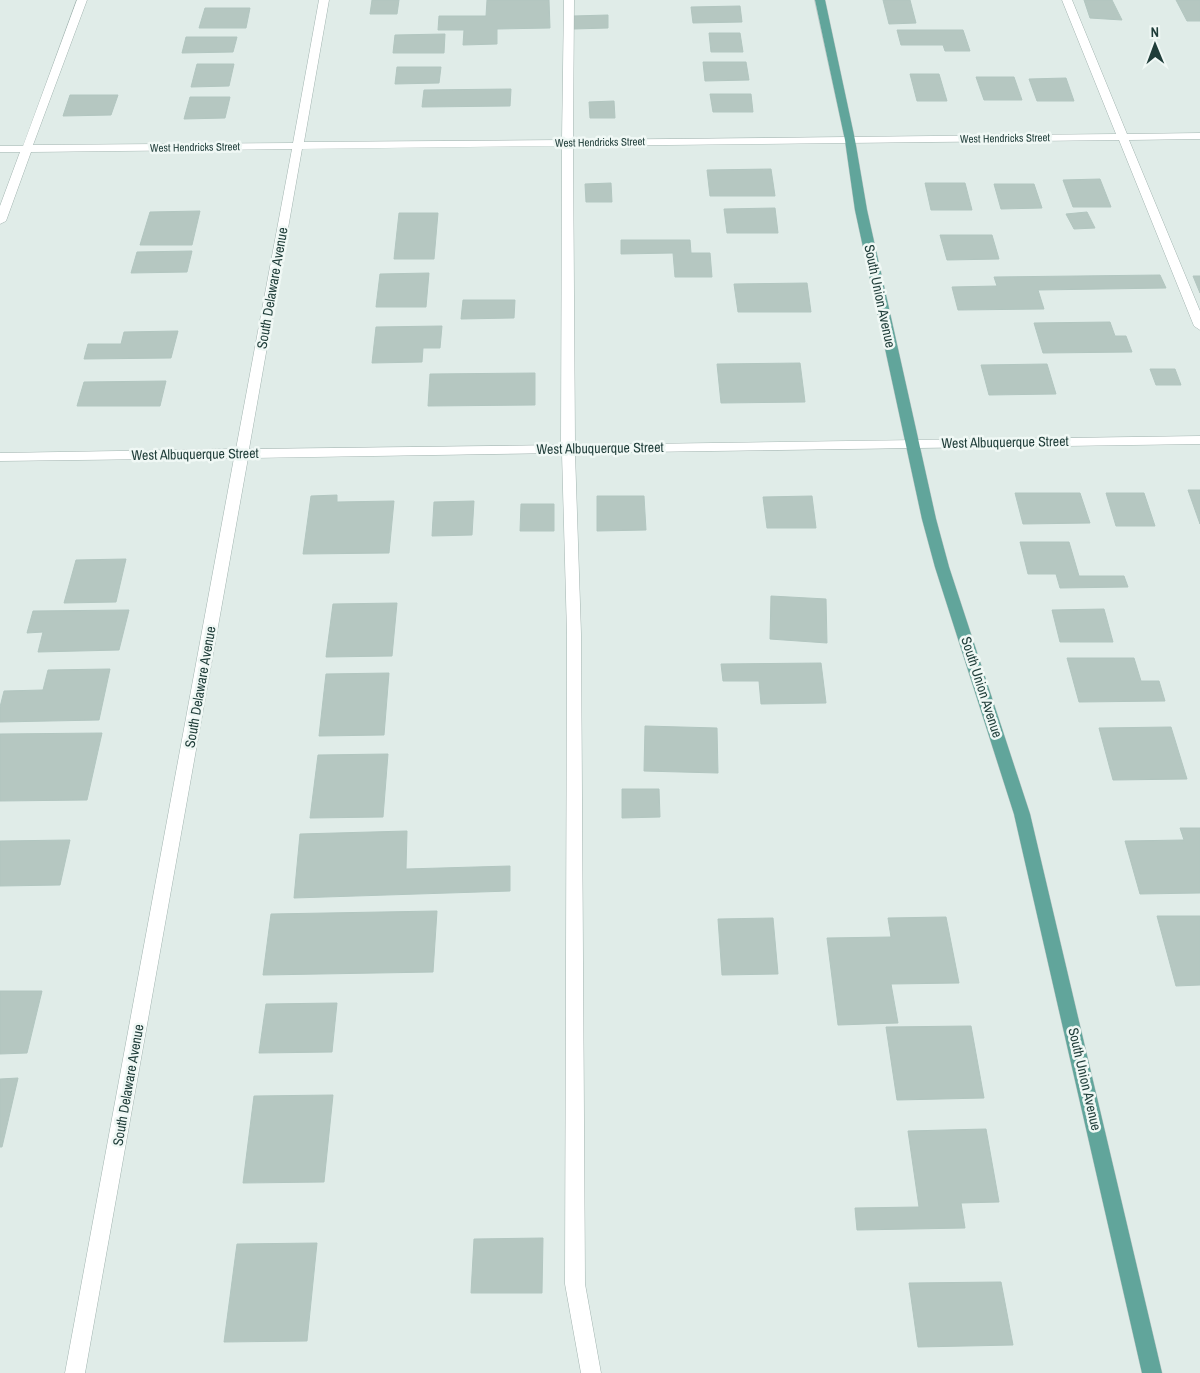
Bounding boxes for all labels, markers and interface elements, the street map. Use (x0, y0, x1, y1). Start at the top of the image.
north arrow (1130, 20, 1180, 70)
text: N (1150, 23, 1159, 41)
street label: West Hendricks Street (960, 130, 1051, 146)
street label: West Hendricks Street (555, 134, 646, 150)
street label: West Hendricks Street (150, 139, 241, 155)
street label: South Delaware Avenue (252, 226, 292, 350)
street label: South Union Avenue (860, 243, 900, 349)
street label: West Albuquerque Street (941, 432, 1069, 452)
street label: West Albuquerque Street (536, 438, 664, 458)
street label: West Albuquerque Street (131, 444, 259, 464)
street label: South Delaware Avenue (180, 625, 220, 749)
street label: South Union Avenue (957, 634, 1007, 740)
street label: South Delaware Avenue (108, 1023, 148, 1147)
street label: South Union Avenue (1064, 1026, 1106, 1132)

